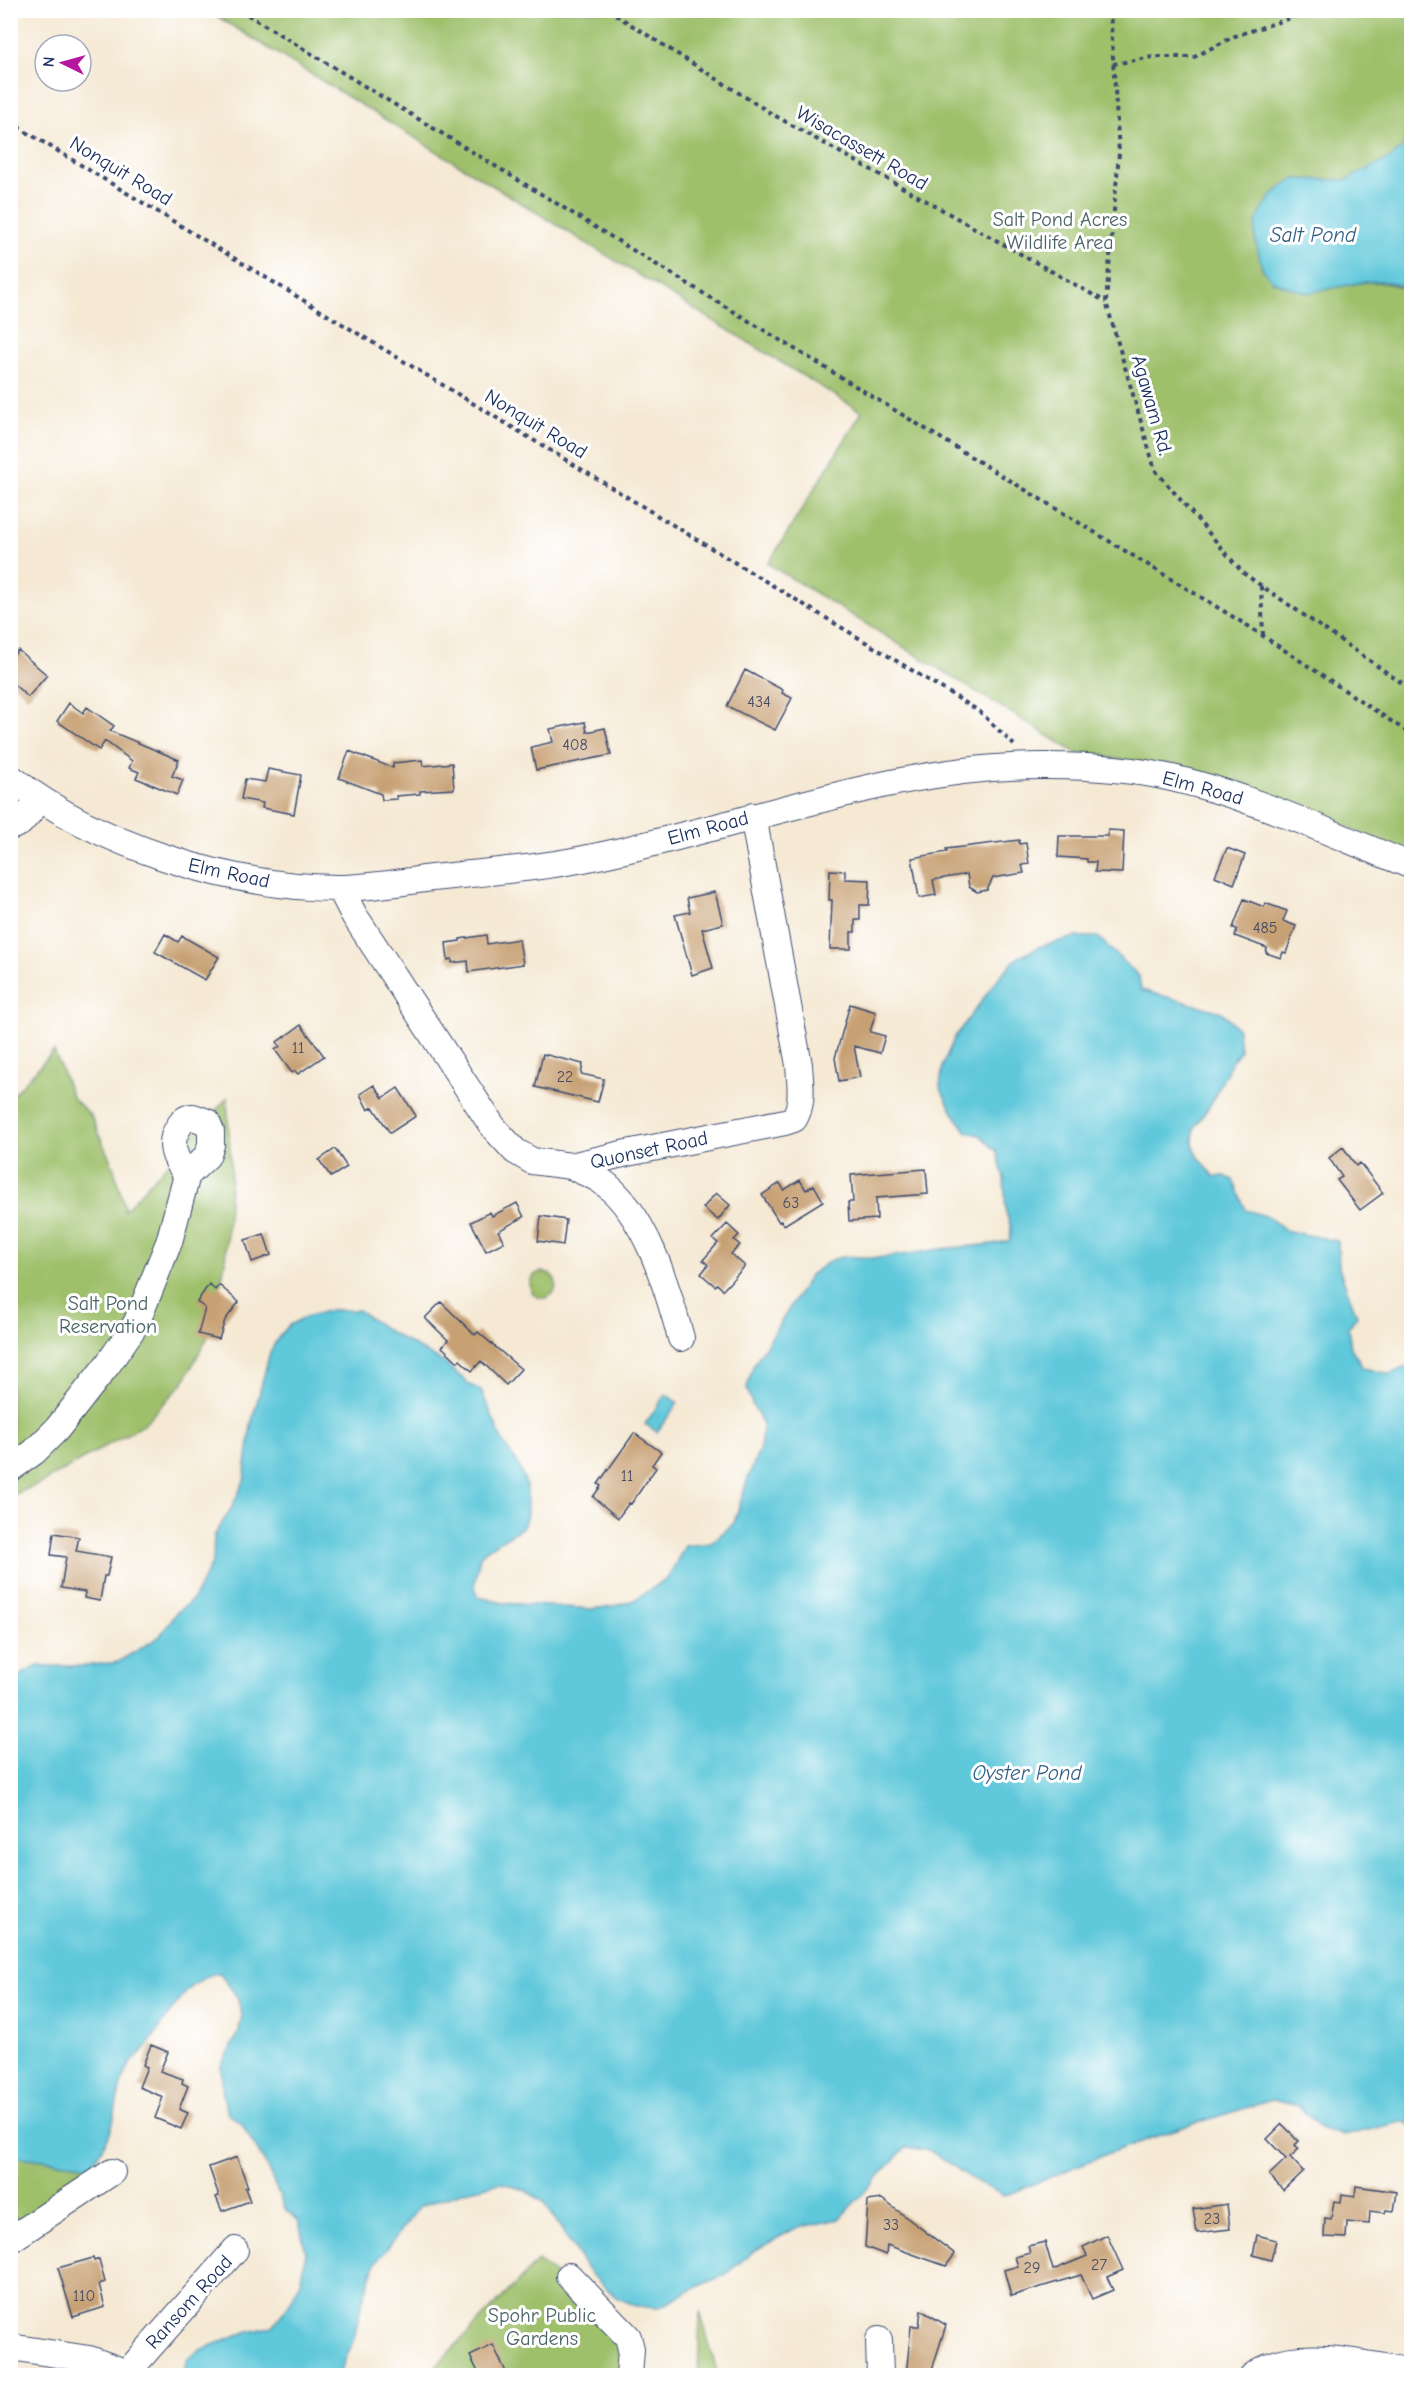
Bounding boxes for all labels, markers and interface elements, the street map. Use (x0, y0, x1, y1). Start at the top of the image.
north arrow (33, 33, 93, 93)
text: N (40, 56, 58, 68)
street label: Wisacassett Road (792, 101, 932, 195)
street label: Nonquit Road (66, 131, 176, 211)
park label: Salt Pond Acres Wildlife Area (993, 208, 1127, 254)
water label: Salt Pond (1270, 223, 1357, 247)
street label: Agawam Rd. (1127, 352, 1177, 458)
street label: Nonquit Road (481, 384, 591, 464)
house number: 434 (747, 693, 771, 711)
house number: 408 (562, 736, 588, 754)
street label: Elm Road (1160, 766, 1246, 810)
street label: Elm Road (665, 806, 751, 850)
street label: Elm Road (186, 853, 272, 893)
house number: 485 (1253, 919, 1277, 937)
house number: 11 (292, 1039, 304, 1057)
house number: 22 (557, 1068, 573, 1086)
street label: Quonset Road (588, 1126, 710, 1174)
house number: 63 (783, 1194, 799, 1212)
park label: Salt Pond Reservation (59, 1292, 157, 1338)
house number: 11 (621, 1467, 633, 1485)
water label: Oyster Pond (972, 1761, 1082, 1785)
house number: 23 (1204, 2210, 1220, 2228)
house number: 33 (883, 2216, 899, 2234)
street label: Ransom Road (141, 2250, 237, 2354)
house number: 27 (1091, 2256, 1107, 2274)
house number: 29 (1024, 2259, 1040, 2277)
house number: 110 (73, 2287, 95, 2305)
park label: Spohr Public Gardens (488, 2304, 596, 2350)

